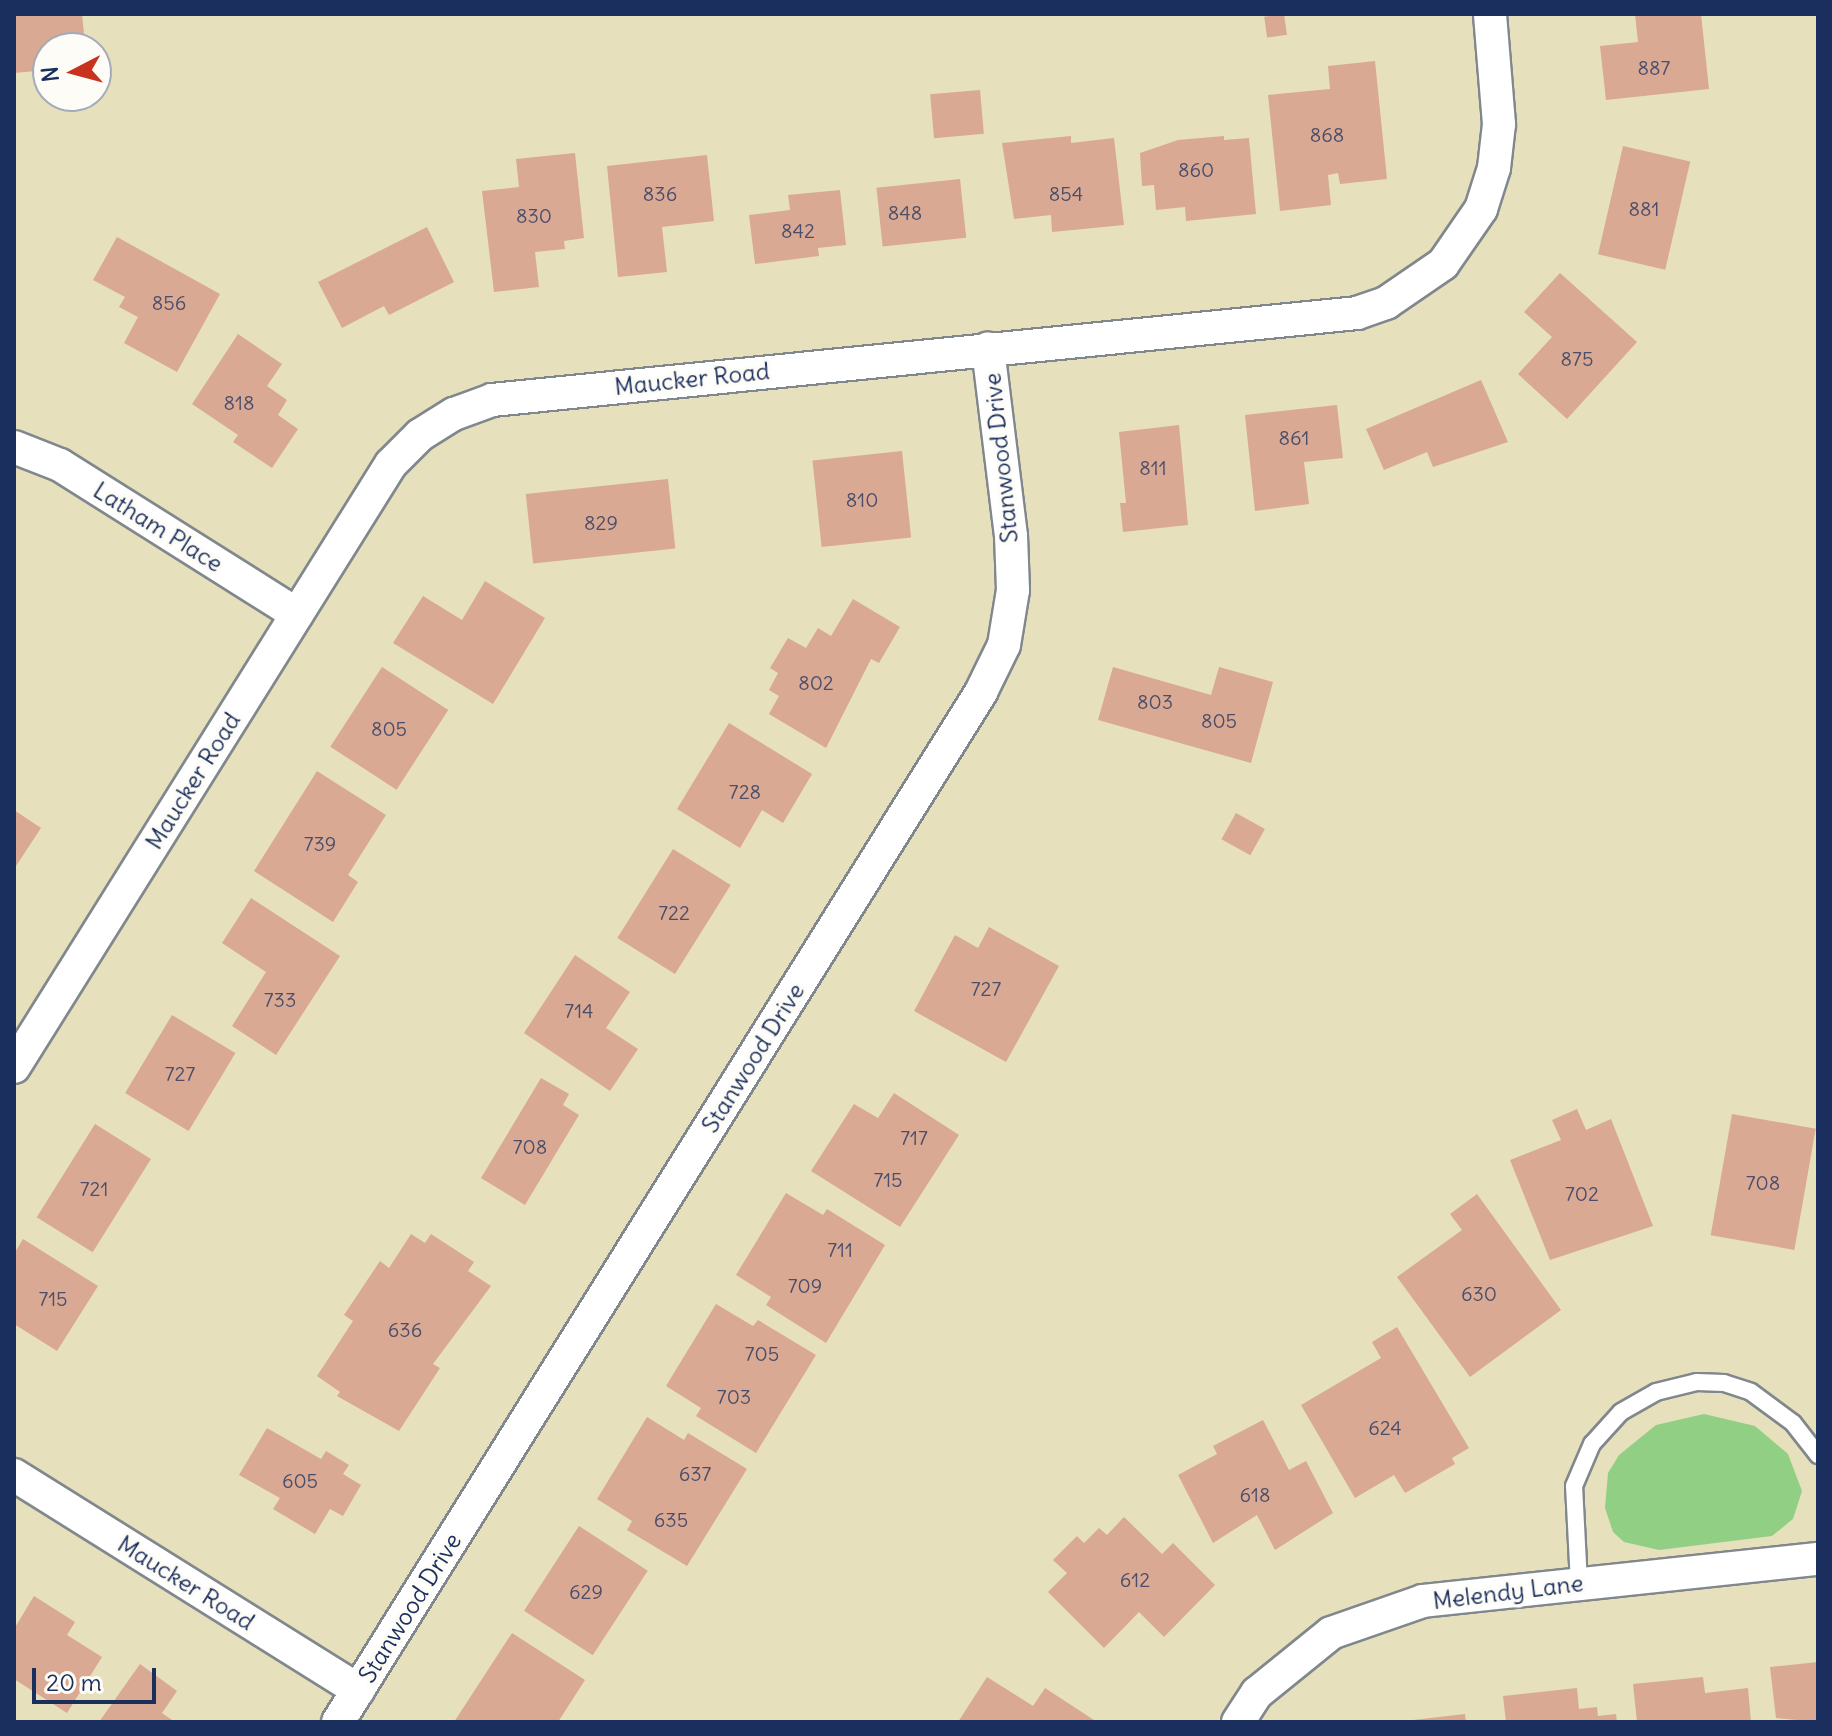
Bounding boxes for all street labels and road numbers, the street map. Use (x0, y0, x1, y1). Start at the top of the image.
street label: Maucker Road (613, 357, 771, 401)
street label: Stanwood Drive (978, 372, 1024, 544)
street label: Latham Place (88, 476, 228, 578)
street label: Maucker Road (140, 707, 246, 855)
street label: Stanwood Drive (696, 978, 810, 1138)
street label: Stanwood Drive (353, 1528, 467, 1688)
street label: Maucker Road (112, 1530, 260, 1636)
street label: Melendy Lane (1431, 1568, 1585, 1616)

